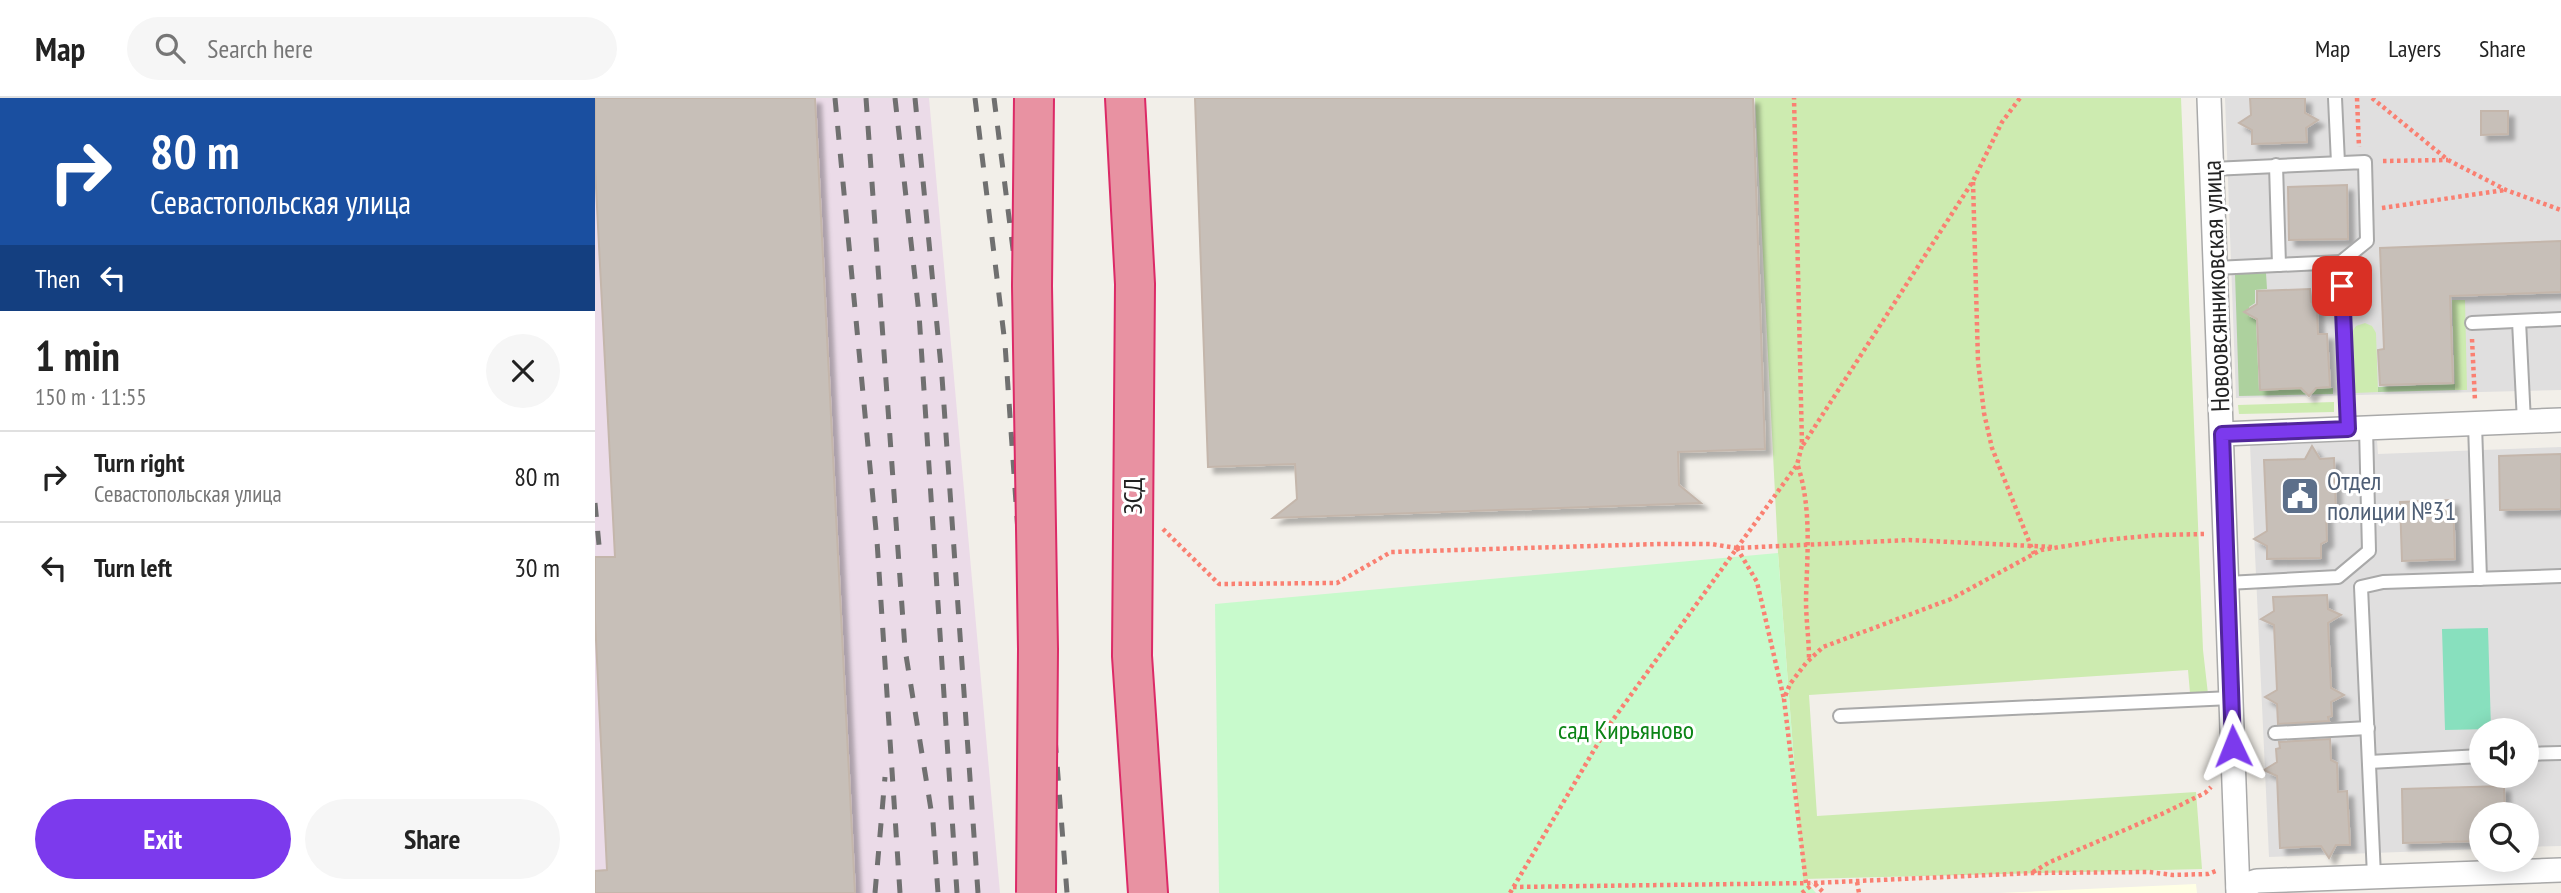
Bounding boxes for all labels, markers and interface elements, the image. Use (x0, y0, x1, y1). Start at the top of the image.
search box (127, 17, 617, 80)
text: Map (35, 27, 85, 70)
icon: search (151, 29, 189, 67)
text: Search here (207, 32, 313, 65)
text: Map (2315, 33, 2350, 64)
text: Layers (2388, 33, 2441, 64)
text: Share (2479, 33, 2526, 64)
text: 80 m (150, 119, 239, 183)
icon: right (35, 126, 126, 217)
street label: Новоовсянниковская улица (2195, 160, 2236, 412)
text: Севастопольская улица (150, 181, 411, 223)
pin (2312, 256, 2372, 316)
icon: left (94, 259, 132, 297)
text: Then (35, 262, 80, 295)
icon: arrive (2323, 267, 2361, 305)
text: 1 min (35, 328, 120, 383)
button: close (486, 334, 560, 408)
text: 150 m · 11:55 (35, 382, 147, 411)
text: Turn right (94, 446, 185, 479)
icon: right (35, 458, 73, 496)
text: 80 m (514, 460, 560, 493)
place label: Отдел полиции №31 (2327, 464, 2456, 527)
public building icon: Отдел полиции №31 (2279, 475, 2321, 517)
street label: ЗСД (1116, 478, 1149, 514)
text: Севастопольская улица (94, 479, 282, 508)
icon: left (35, 549, 73, 587)
text: Turn left (94, 551, 172, 584)
text: 30 m (514, 551, 560, 584)
position arrow (2196, 709, 2270, 783)
park label: сад Кирьяново (1558, 713, 1694, 746)
map controls (2469, 718, 2539, 872)
button: sound (2469, 718, 2539, 788)
button: Exit (35, 799, 291, 879)
button: Share (305, 799, 560, 879)
button: search (2469, 802, 2539, 872)

